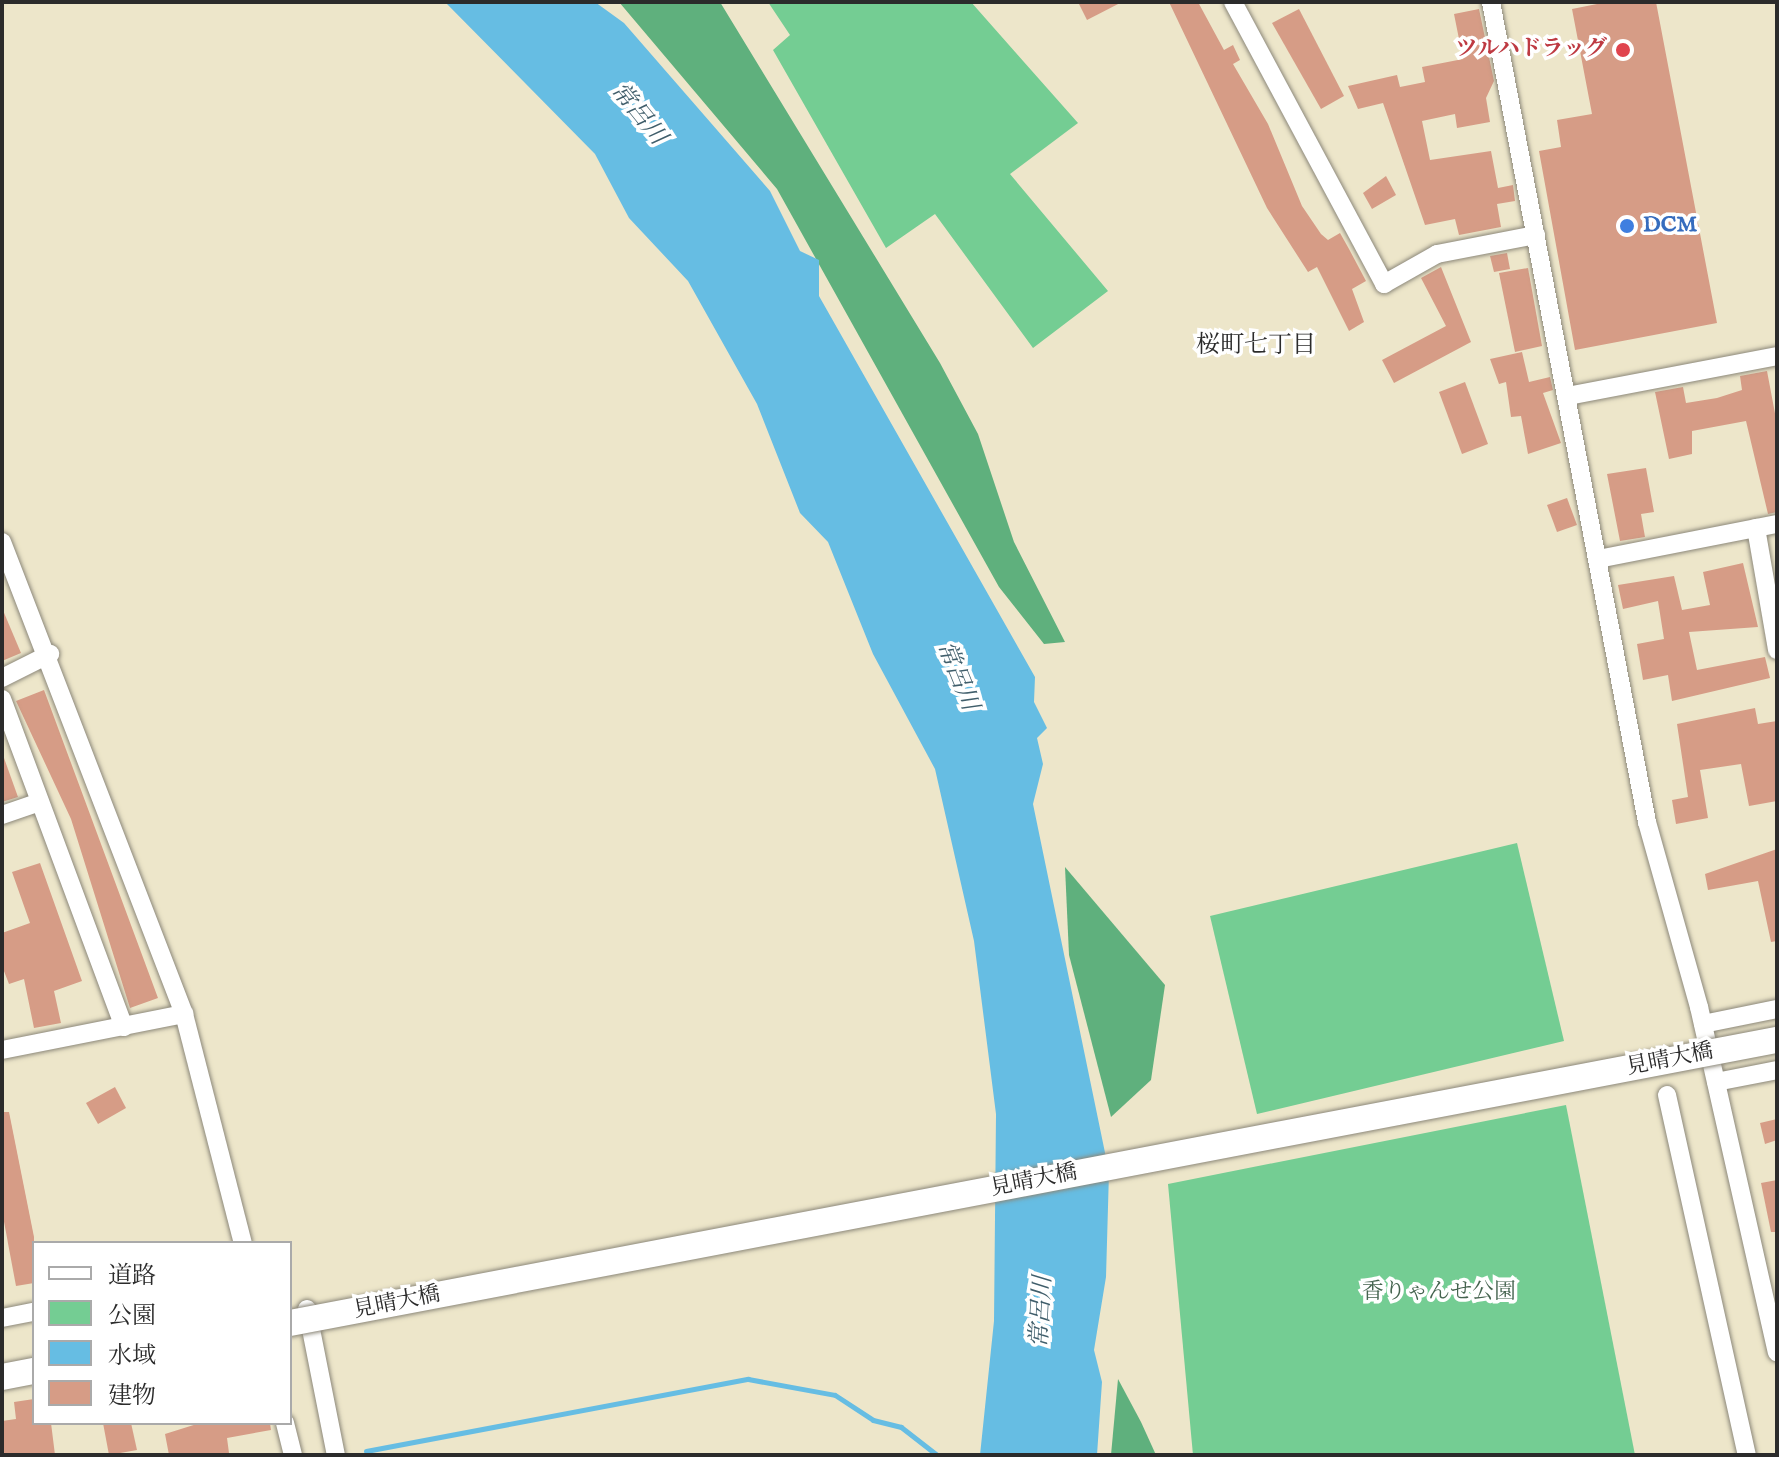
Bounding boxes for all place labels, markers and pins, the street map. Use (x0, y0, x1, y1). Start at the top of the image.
place label: ツルハドラッグ (1453, 37, 1607, 63)
marker: ツルハドラッグ (1614, 41, 1632, 59)
place label: DCM (1643, 213, 1697, 239)
marker: DCM (1618, 217, 1636, 235)

